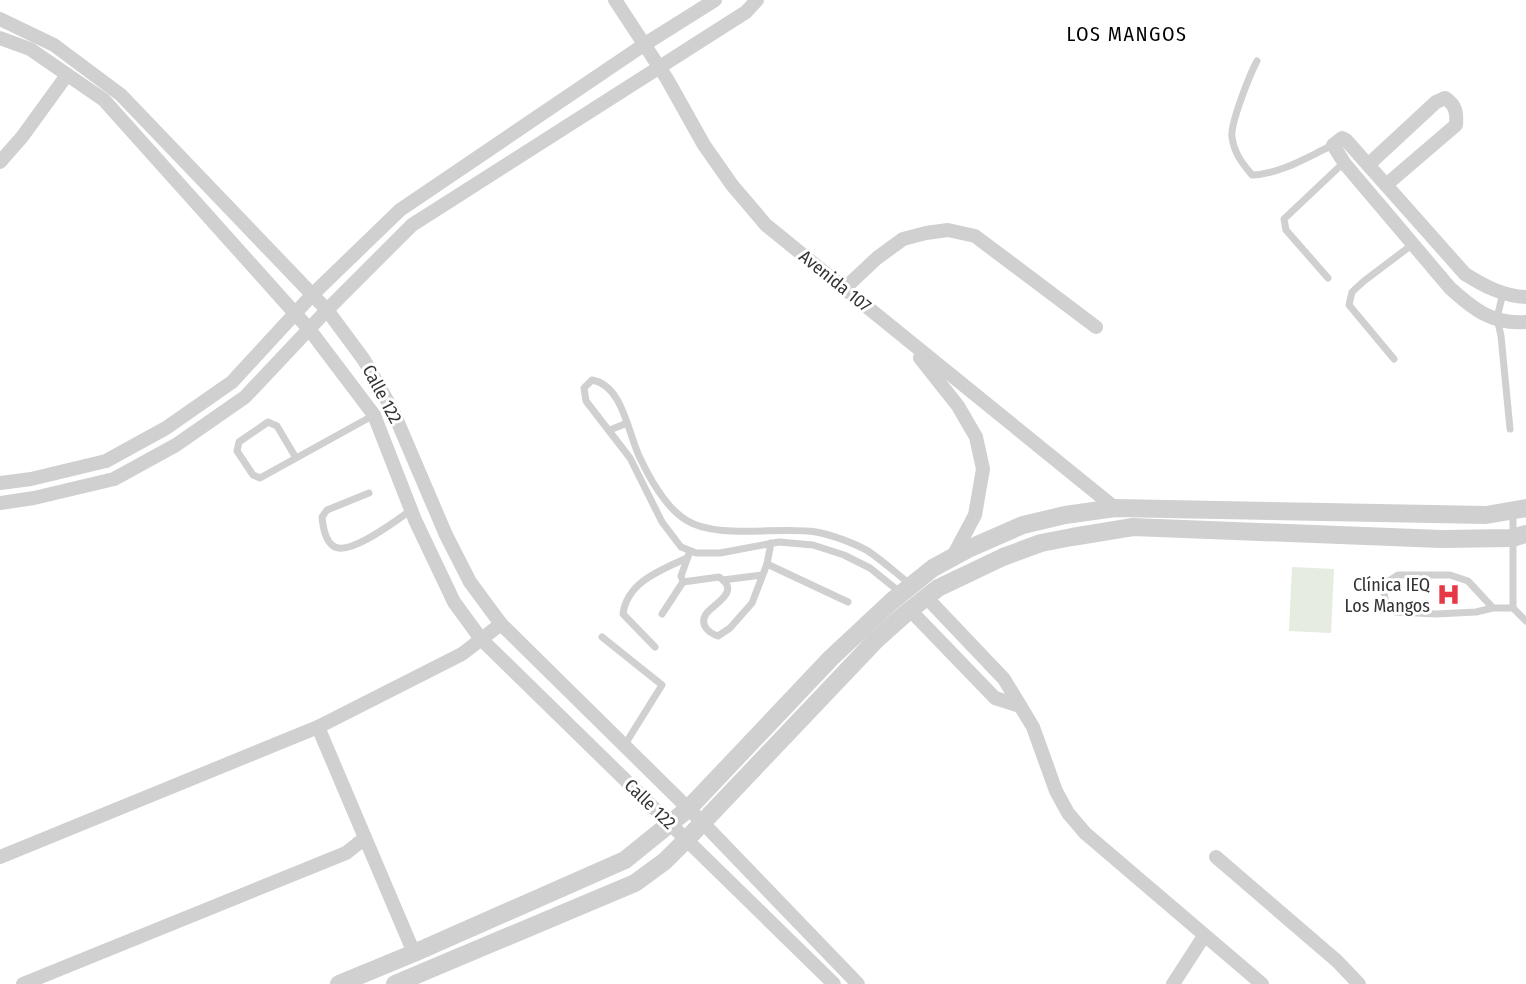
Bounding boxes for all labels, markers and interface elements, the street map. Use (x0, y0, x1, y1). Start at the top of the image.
district label: LOS MANGOS (1067, 22, 1187, 46)
street label: Avenida 107 (795, 245, 875, 317)
street label: Calle 122 (357, 361, 407, 427)
place label: Clínica IEQ Los Mangos (1345, 574, 1430, 617)
hospital icon: Clínica IEQ Los Mangos (1435, 582, 1461, 608)
street label: Calle 122 (620, 774, 680, 834)

